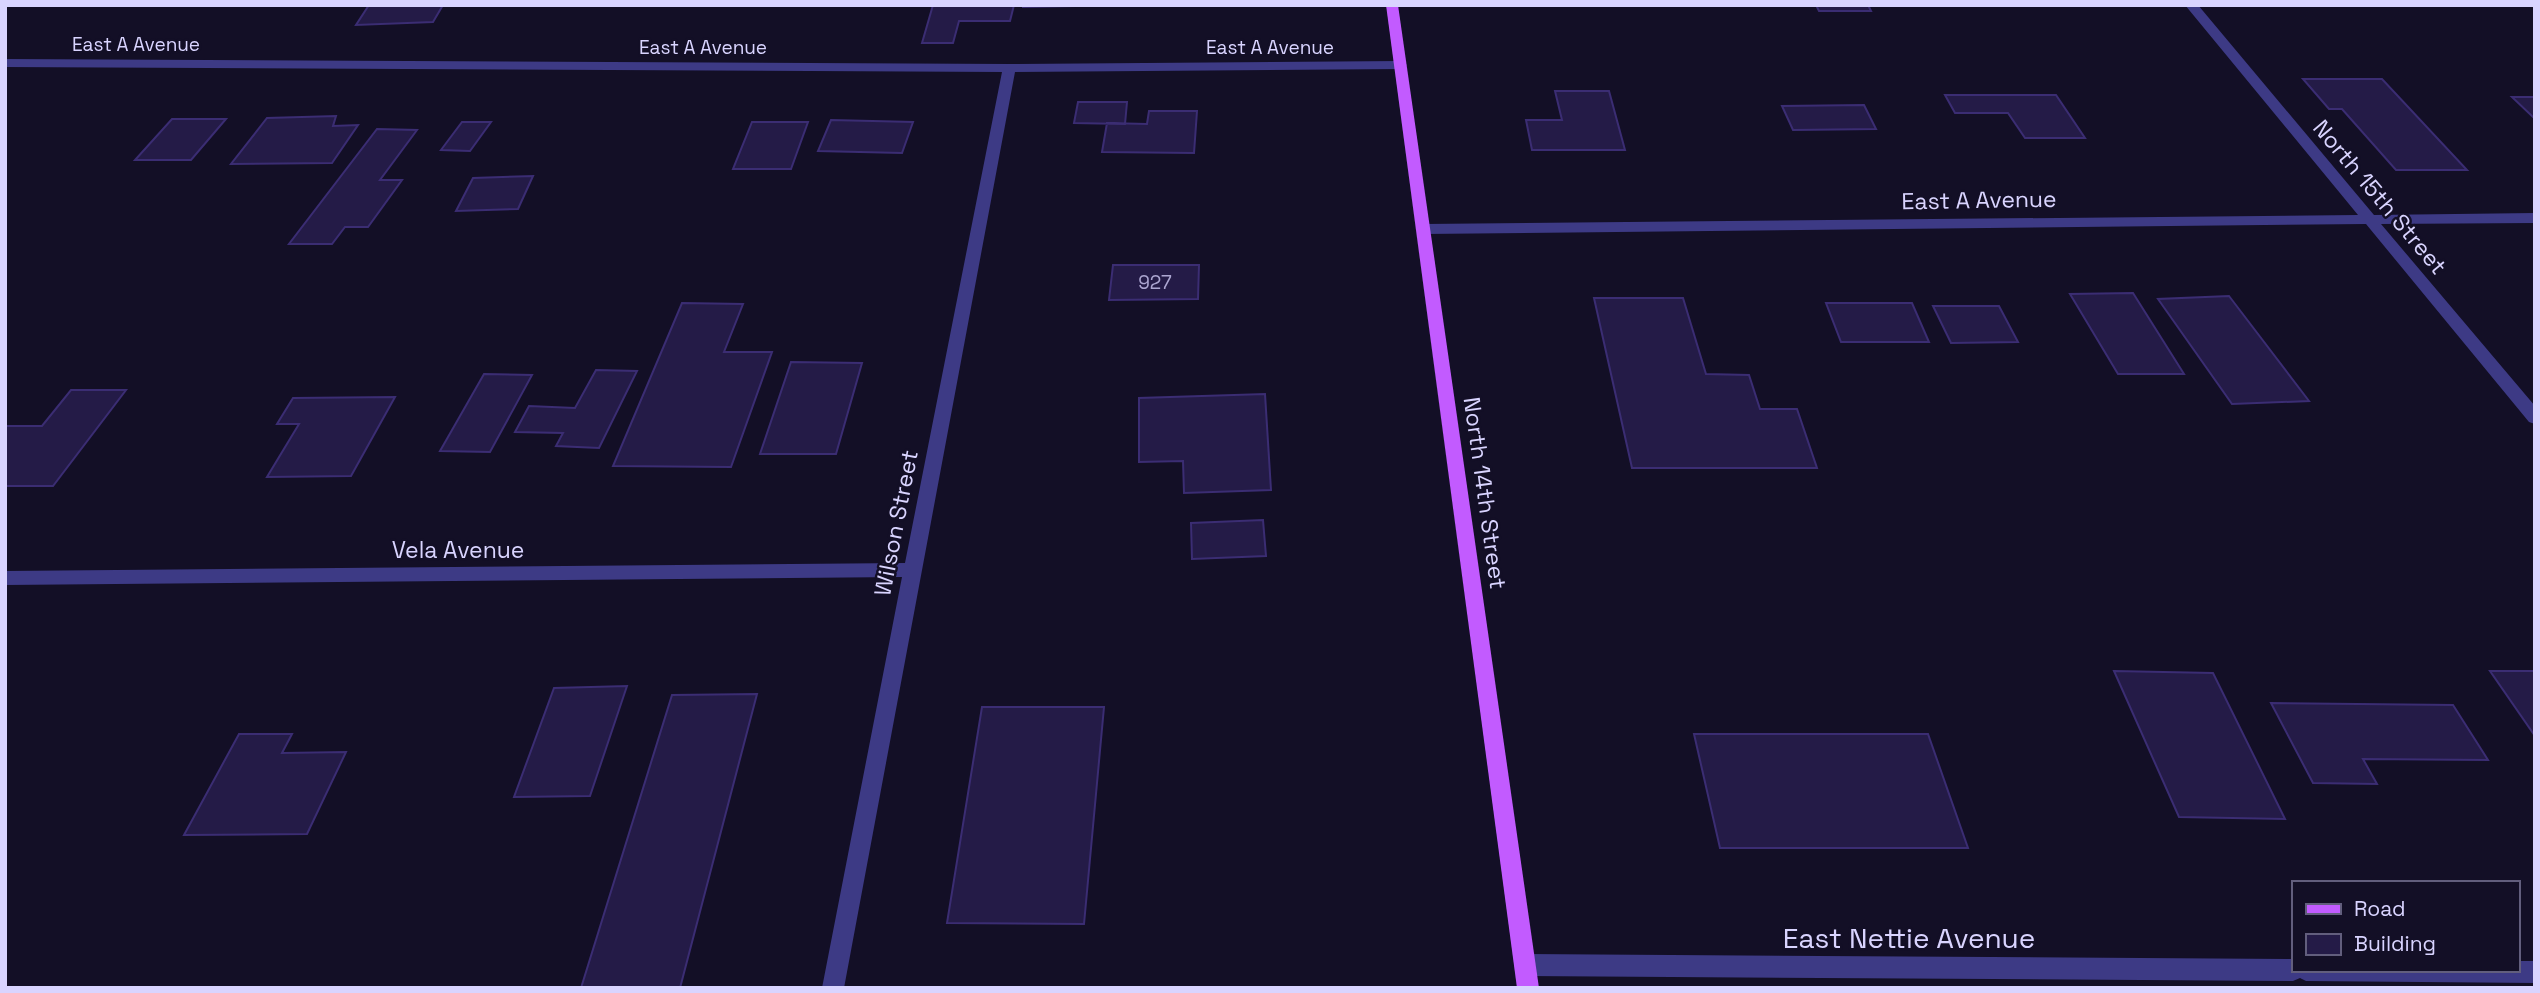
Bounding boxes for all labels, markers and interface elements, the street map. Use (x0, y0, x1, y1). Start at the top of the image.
street label: East A Avenue (72, 32, 200, 57)
street label: East A Avenue (639, 35, 767, 60)
street label: East A Avenue (1206, 35, 1334, 60)
street label: North 15th Street (2306, 113, 2454, 281)
street label: East A Avenue (1901, 184, 2057, 216)
house number: 927 (1138, 270, 1172, 295)
street label: North 14th Street (1457, 395, 1513, 591)
street label: Wilson Street (867, 447, 925, 599)
street label: Vela Avenue (392, 535, 524, 565)
legend (2292, 881, 2519, 972)
text: Road (2354, 895, 2406, 922)
street label: East Nettie Avenue (1783, 920, 2035, 956)
text: Building (2354, 930, 2436, 957)

